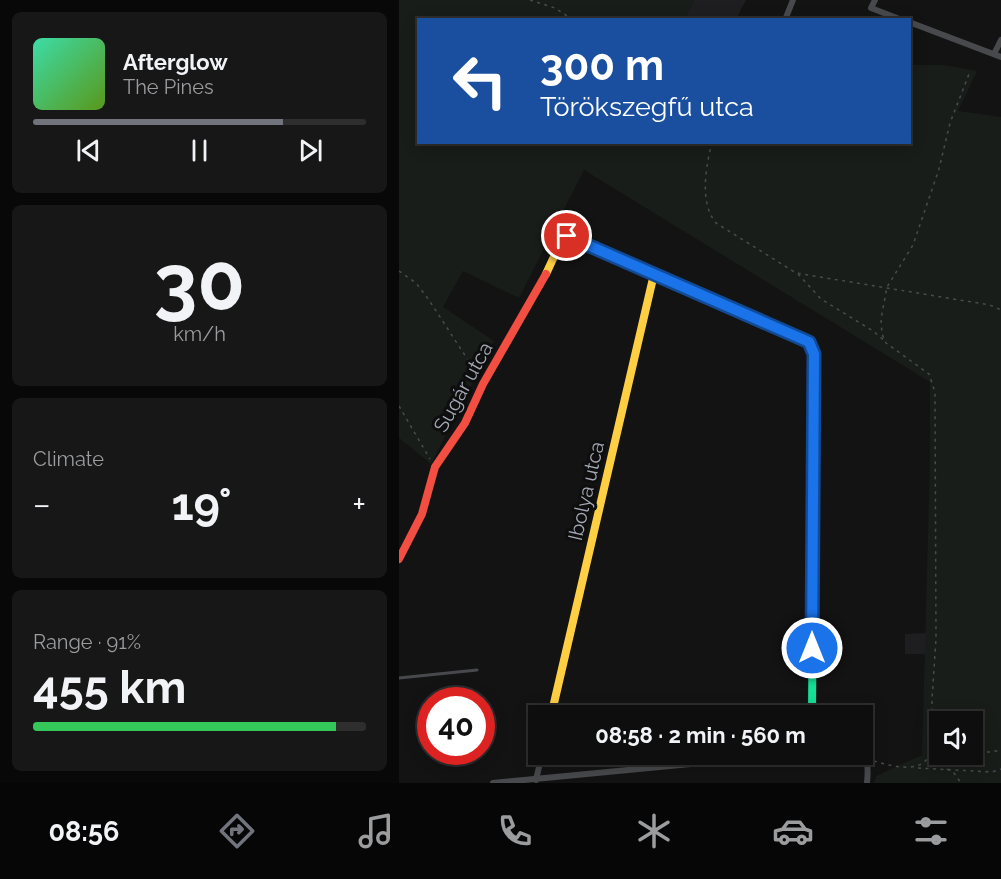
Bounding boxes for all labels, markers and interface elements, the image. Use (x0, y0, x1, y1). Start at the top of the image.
text: 300 m (540, 41, 664, 90)
icon: left (441, 42, 519, 120)
text: Afterglow (123, 49, 228, 75)
text: The Pines (123, 75, 214, 99)
text: Törökszegfű utca (540, 91, 754, 122)
icon: previous (72, 134, 105, 167)
icon: pause (183, 134, 216, 167)
icon: next (294, 134, 327, 167)
pin (541, 210, 592, 261)
icon: arrive (550, 219, 583, 252)
text: 30 (154, 237, 245, 328)
text: km/h (173, 322, 226, 346)
street label: Sugár utca (428, 338, 498, 436)
street label: Ibolya utca (563, 439, 609, 543)
text: Climate (33, 447, 104, 471)
text: 19° (171, 478, 232, 531)
text: − (33, 485, 51, 524)
text: + (352, 485, 366, 524)
position arrow (780, 616, 844, 680)
text: Range · 91% (33, 630, 141, 654)
text: 455 km (33, 661, 186, 714)
speed limit sign: 40 (417, 687, 495, 765)
map controls (929, 711, 983, 765)
button: sound (929, 711, 983, 765)
text: 08:58 · 2 min · 560 m (595, 722, 806, 748)
icon: directions (216, 810, 258, 852)
icon: music (355, 810, 397, 852)
icon: phone (494, 810, 536, 852)
icon: climate (633, 810, 675, 852)
icon: car (772, 810, 814, 852)
icon: filters (910, 810, 952, 852)
text: 08:56 (48, 816, 119, 847)

